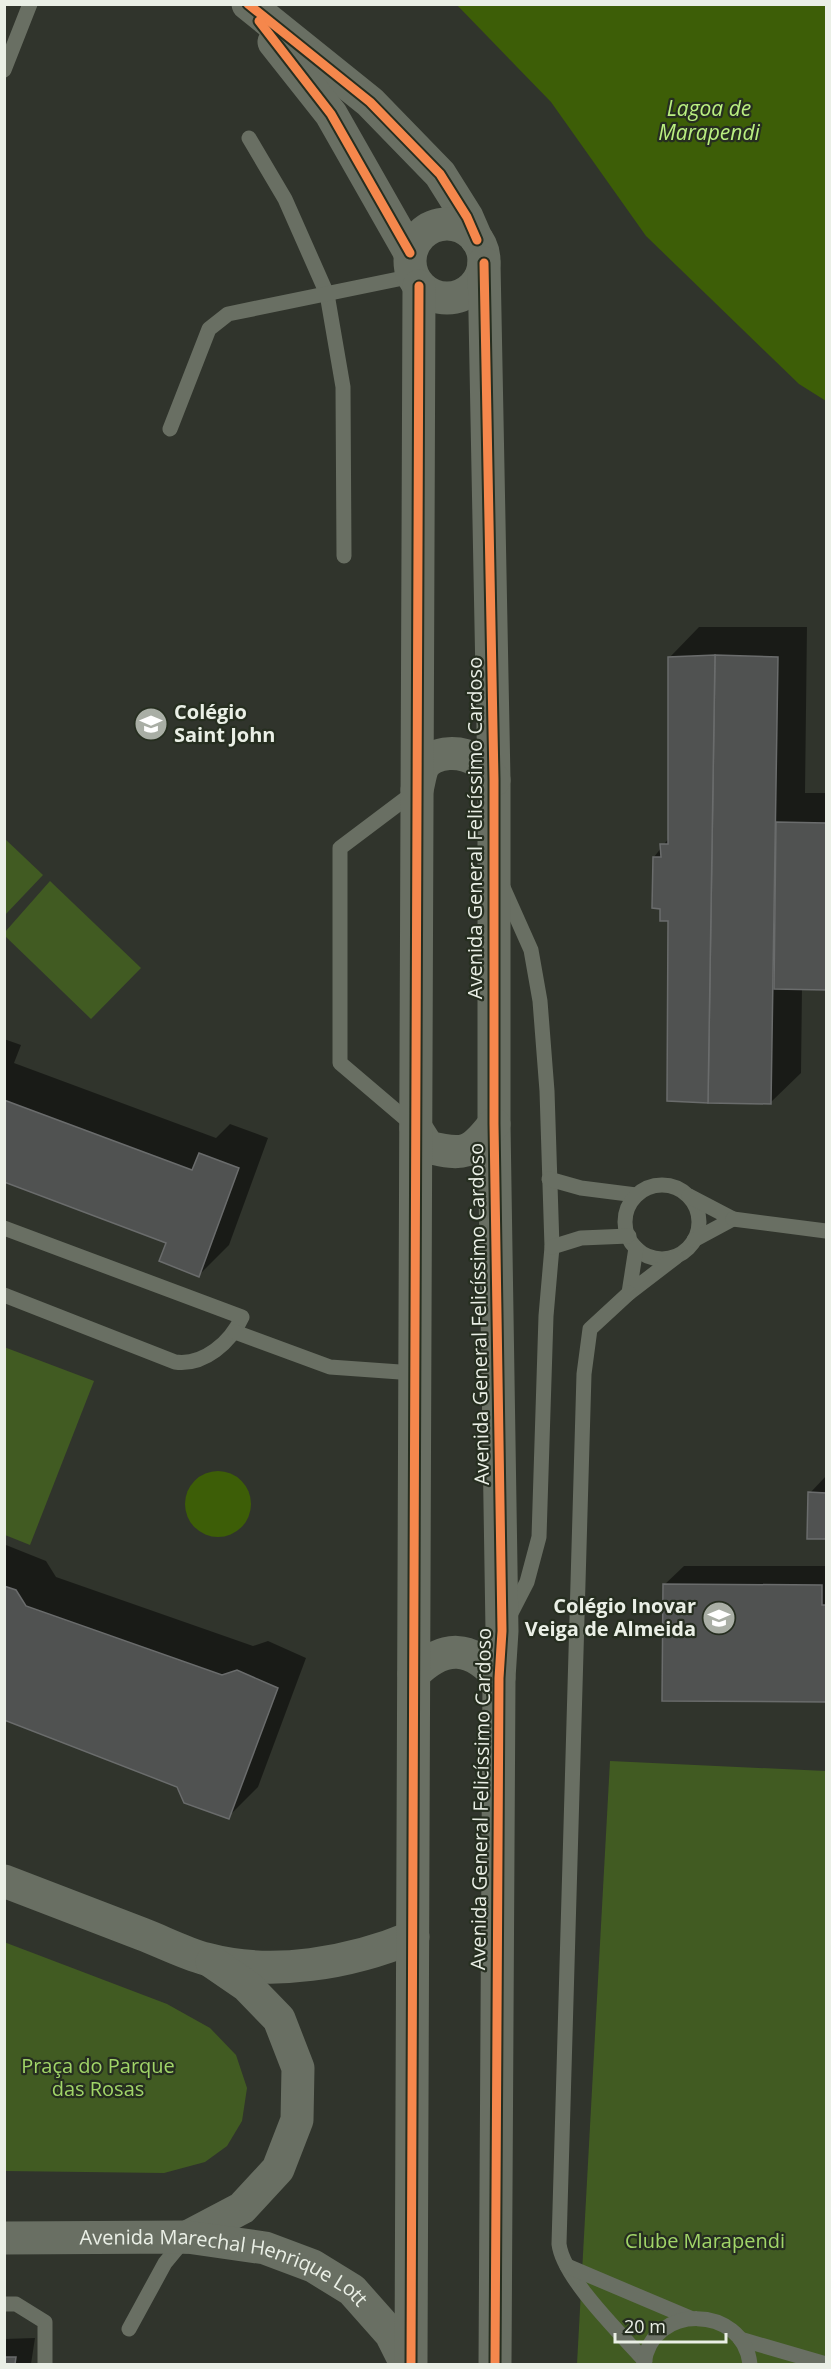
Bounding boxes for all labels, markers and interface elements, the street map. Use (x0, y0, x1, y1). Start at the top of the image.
water label: Lagoa de Marapendi (658, 94, 761, 146)
street label: Avenida General Felicíssimo Cardoso (461, 657, 488, 999)
place label: Colégio Saint John (174, 698, 276, 748)
school or university icon: Colégio Saint John (133, 706, 169, 742)
street label: Avenida General Felicíssimo Cardoso (462, 1143, 495, 1485)
place label: Colégio Inovar Veiga de Almeida (525, 1592, 696, 1642)
school or university icon: Colégio Inovar Veiga de Almeida (701, 1600, 737, 1636)
street label: Avenida General Felicíssimo Cardoso (464, 1628, 497, 1970)
park label: Praça do Parque das Rosas (21, 2052, 175, 2102)
street label: Avenida Marechal Henrique Lott (80, 2223, 374, 2312)
park label: Clube Marapendi (625, 2227, 785, 2254)
scale bar (615, 2306, 726, 2344)
text: 20 m (624, 2314, 666, 2338)

